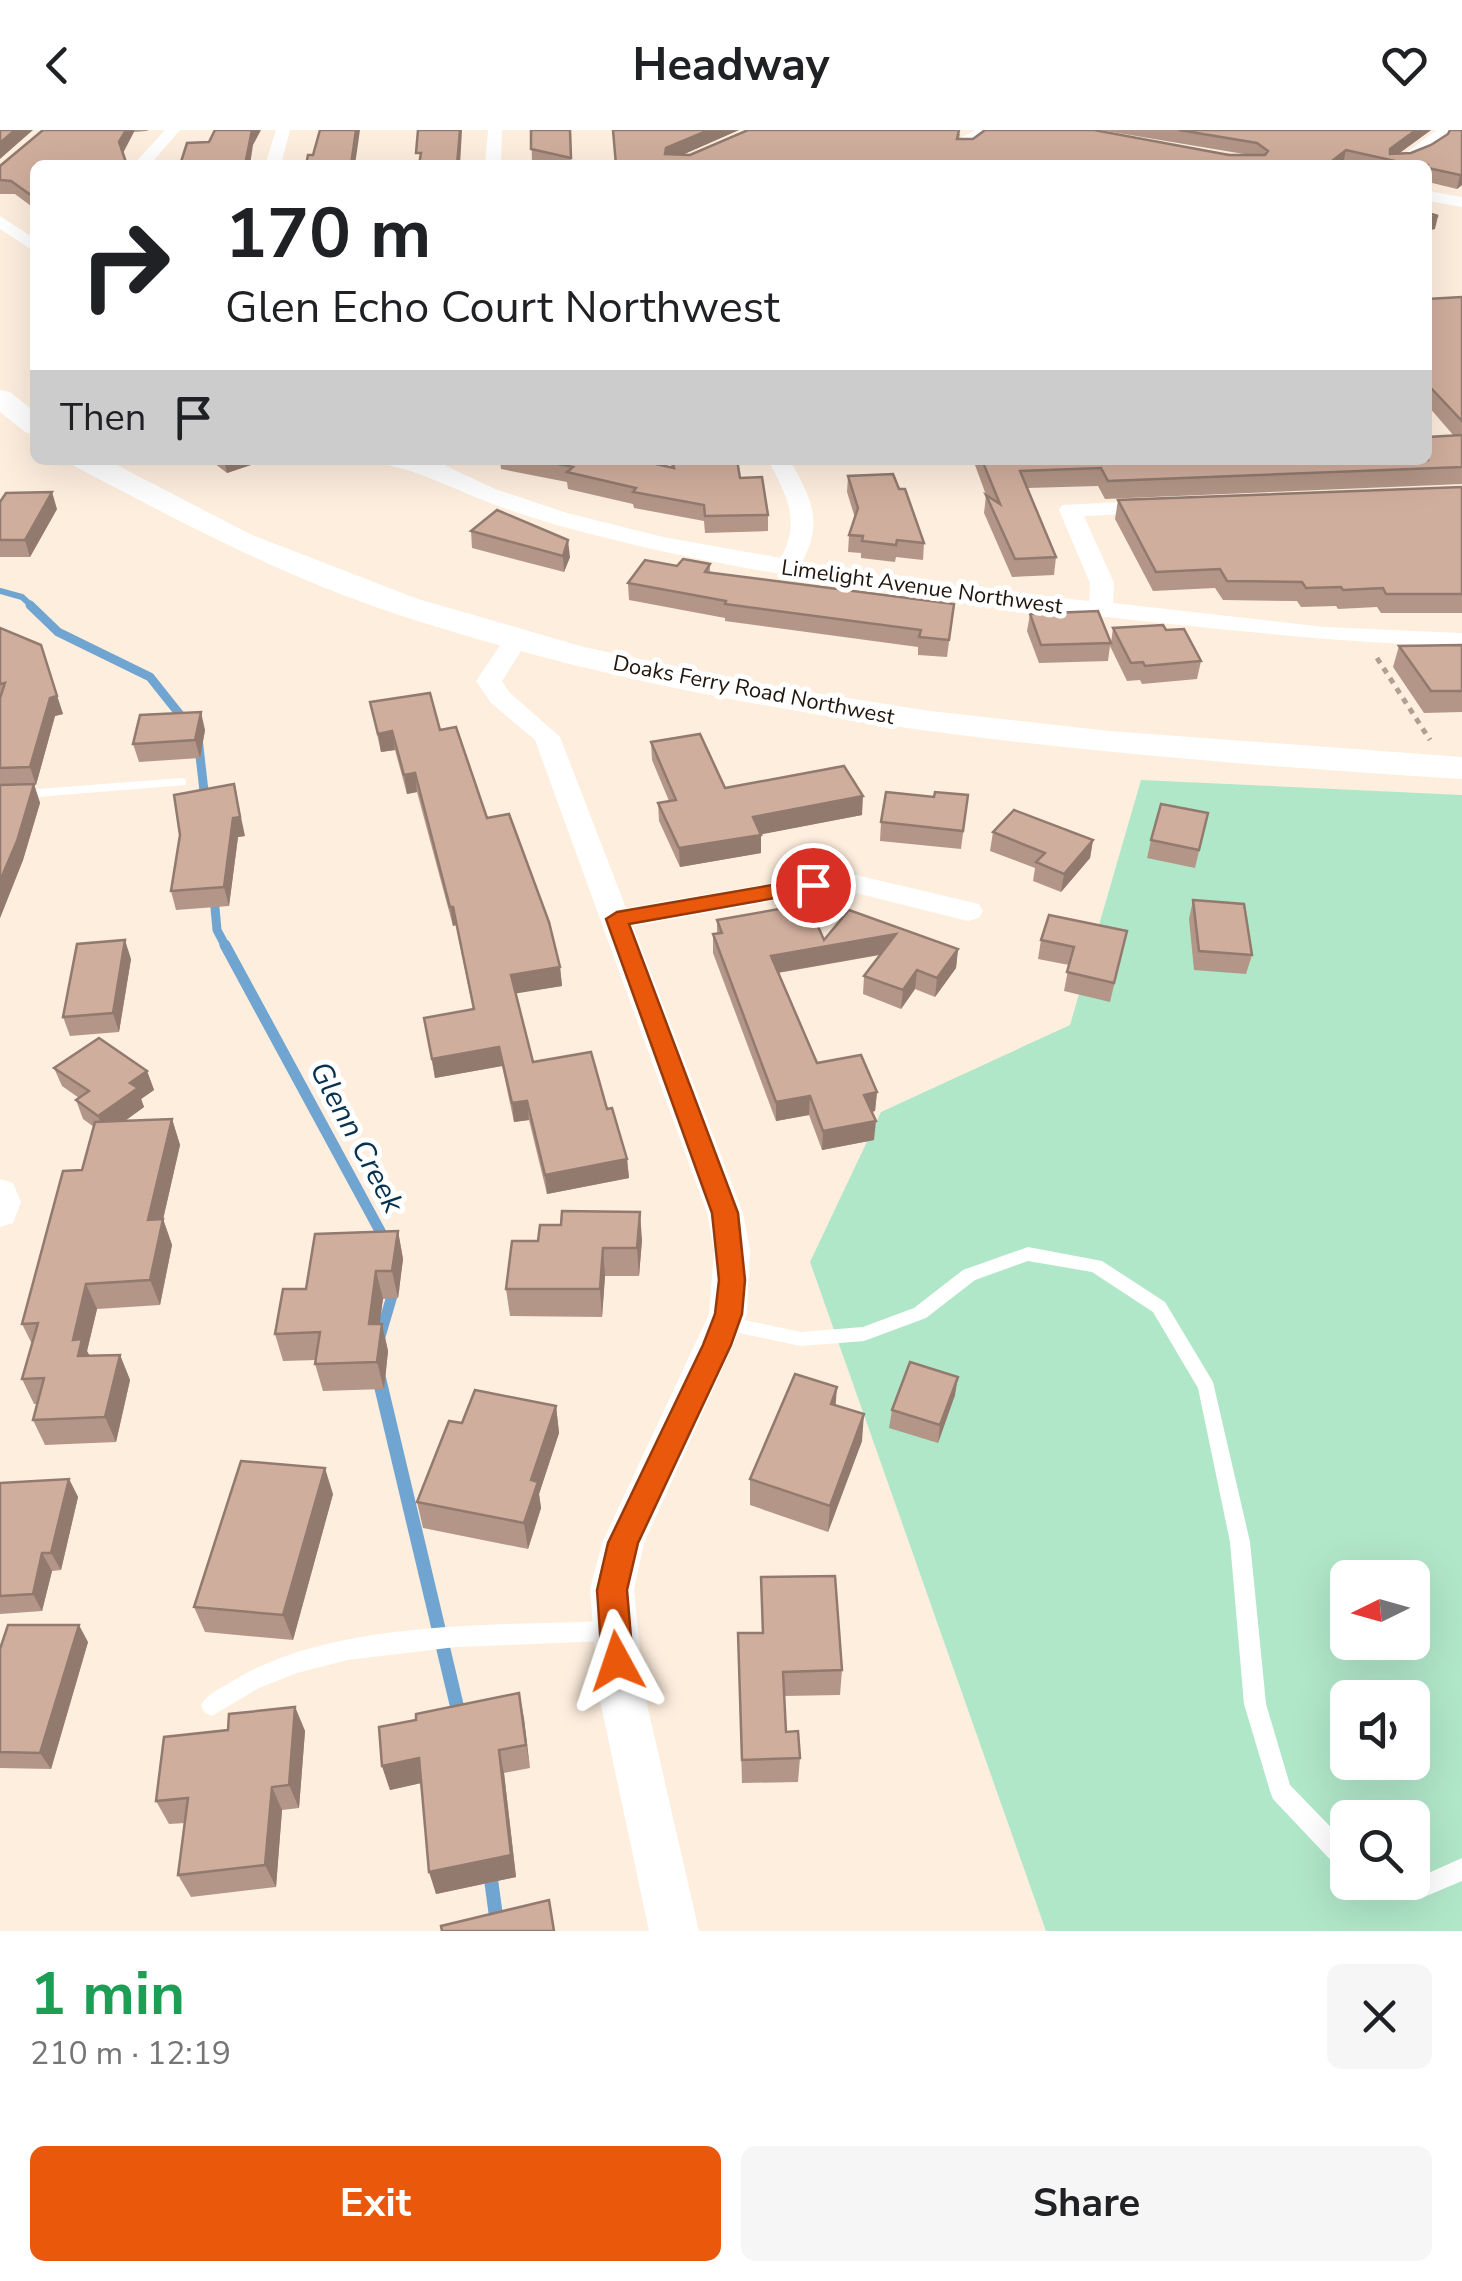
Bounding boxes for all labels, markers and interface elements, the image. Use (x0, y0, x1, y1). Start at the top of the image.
text: Headway (633, 35, 829, 96)
icon: back (30, 38, 85, 93)
icon: heart (1377, 38, 1432, 93)
text: 170 m (225, 186, 431, 282)
icon: right (60, 200, 190, 330)
text: Glen Echo Court Northwest (225, 277, 780, 338)
icon: arrive (166, 390, 221, 445)
text: Then (60, 392, 146, 443)
street label: Limelight Avenue Northwest (779, 552, 1065, 622)
street label: Doaks Ferry Road Northwest (611, 648, 897, 732)
pin (771, 843, 856, 928)
icon: arrive (786, 858, 841, 913)
water label: Glenn Creek (300, 1054, 414, 1221)
north arrow (1330, 1560, 1430, 1660)
map controls (1330, 1560, 1430, 1900)
position arrow (565, 1609, 669, 1713)
button: sound (1330, 1680, 1430, 1780)
button: search (1330, 1800, 1430, 1900)
text: 1 min (30, 1953, 185, 2035)
button: close (1327, 1964, 1432, 2069)
text: 210 m · 12:19 (30, 2032, 231, 2075)
button: Exit (30, 2146, 721, 2261)
button: Share (741, 2146, 1432, 2261)

